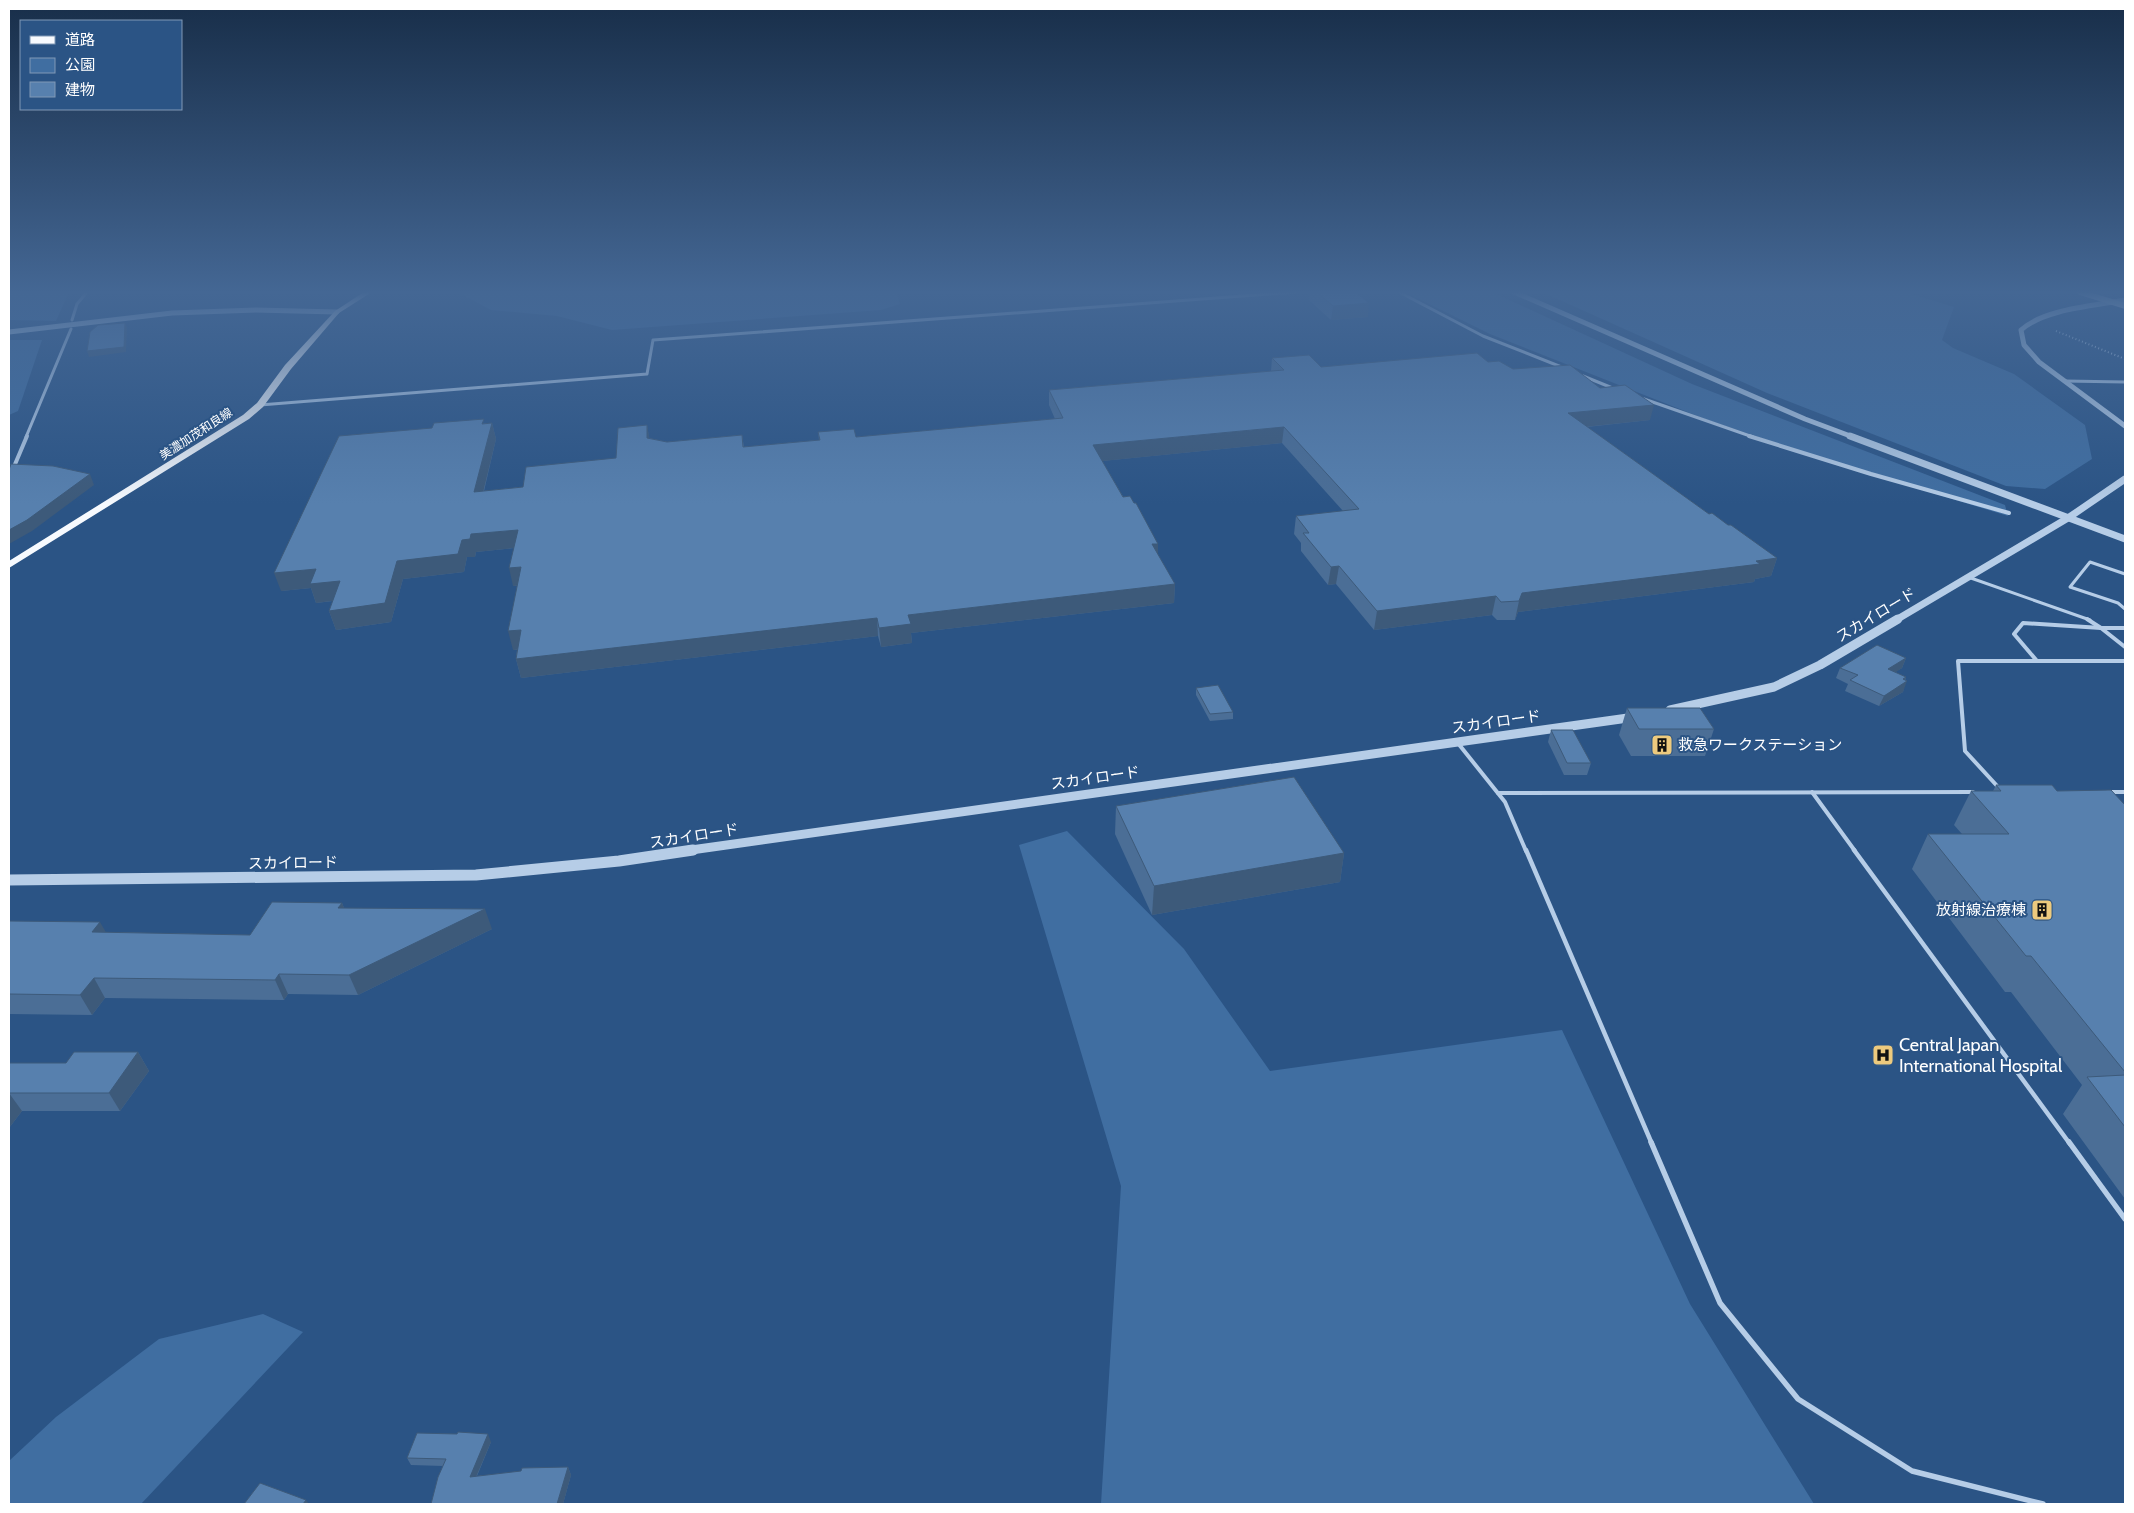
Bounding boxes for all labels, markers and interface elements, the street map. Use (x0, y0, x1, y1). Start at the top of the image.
legend (20, 20, 182, 110)
text: 道路 (65, 31, 95, 49)
text: 公園 (65, 56, 95, 74)
text: 建物 (65, 81, 95, 99)
street label: 美濃加茂和良線 (156, 404, 235, 463)
street label: スカイロード (1833, 584, 1919, 646)
street label: スカイロード (1450, 707, 1542, 737)
building icon: 救急ワークステーション (1650, 733, 1674, 757)
place label: 救急ワークステーション (1678, 736, 1842, 754)
street label: スカイロード (1049, 763, 1141, 793)
street label: スカイロード (648, 820, 740, 852)
street label: スカイロード (248, 853, 338, 873)
building icon: 放射線治療棟 (2030, 898, 2054, 922)
place label: 放射線治療棟 (1936, 901, 2026, 919)
place label: Central Japan International Hospital (1899, 1034, 2063, 1077)
hospital icon: Central Japan International Hospital (1871, 1043, 1895, 1067)

